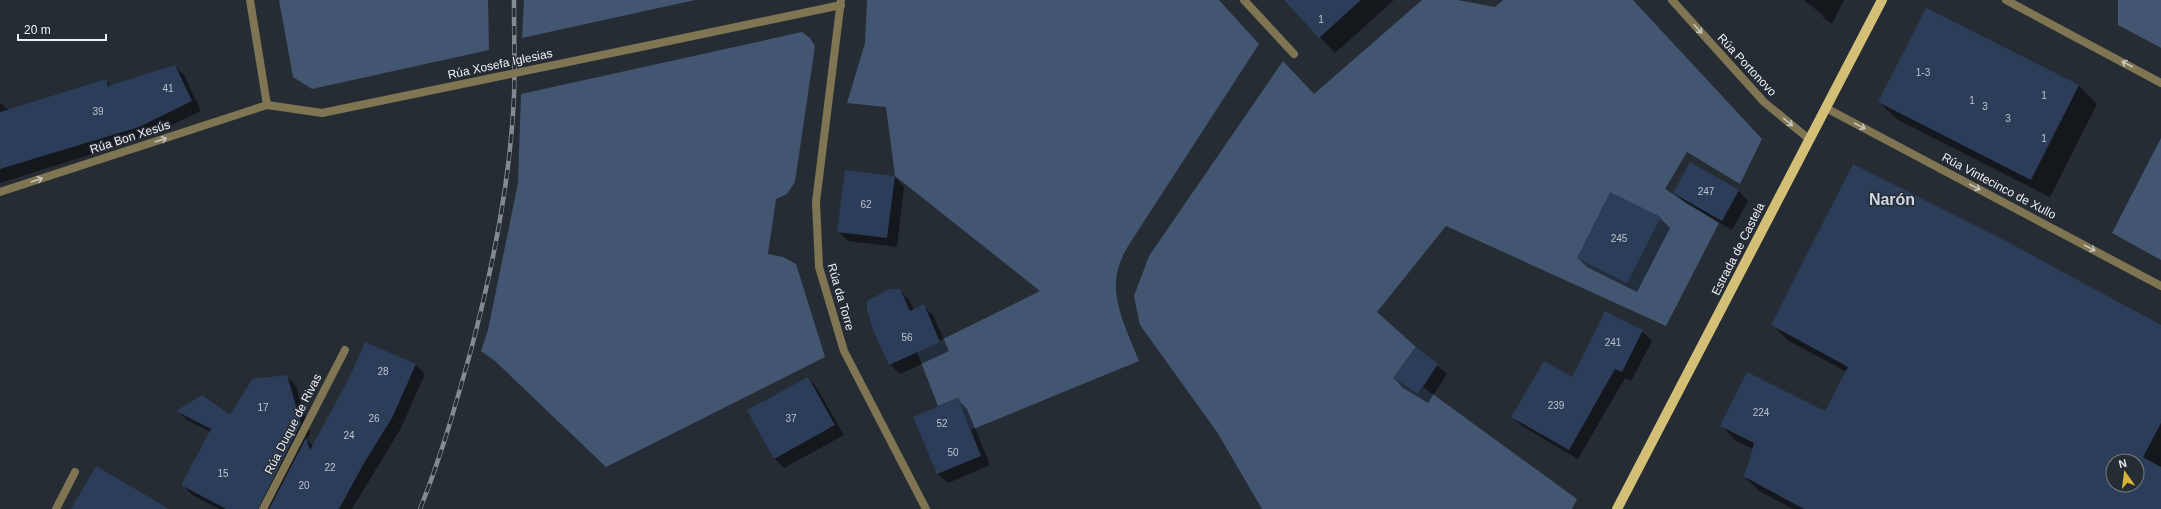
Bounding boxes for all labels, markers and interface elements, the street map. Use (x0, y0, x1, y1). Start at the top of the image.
house number: 1 (1318, 14, 1324, 25)
scale bar (18, 16, 106, 42)
text: 20 m (24, 23, 51, 37)
one-way arrow (1694, 24, 1703, 34)
street label: Rúa Portonovo (1715, 31, 1780, 99)
street label: Rúa Xosefa Iglesias (446, 46, 554, 82)
one-way arrow (2121, 60, 2133, 67)
house number: 1-3 (1916, 67, 1931, 78)
house number: 41 (162, 83, 174, 94)
house number: 1 (2041, 90, 2047, 101)
house number: 1 (1969, 95, 1975, 106)
house number: 3 (1982, 101, 1988, 112)
house number: 39 (92, 106, 104, 117)
house number: 3 (2005, 113, 2011, 124)
street label: Rúa Bon Xesús (88, 117, 172, 157)
one-way arrow (1783, 118, 1794, 127)
one-way arrow (1854, 123, 1866, 130)
house number: 1 (2041, 133, 2047, 144)
one-way arrow (154, 135, 166, 143)
street label: Rúa Vintecinco de Xullo (1940, 150, 2059, 222)
one-way arrow (30, 176, 43, 183)
one-way arrow (1969, 184, 1981, 191)
house number: 247 (1698, 186, 1715, 197)
district label: Narón (1869, 191, 1915, 208)
house number: 62 (860, 199, 872, 210)
street label: Estrada de Castela (1709, 200, 1768, 298)
house number: 245 (1611, 233, 1628, 244)
one-way arrow (2084, 245, 2096, 252)
street label: Rúa da Torre (825, 262, 857, 332)
house number: 56 (901, 332, 913, 343)
house number: 241 (1605, 337, 1622, 348)
house number: 28 (377, 366, 389, 377)
street label: Rúa Duque de Rivas (262, 371, 324, 477)
house number: 239 (1548, 400, 1565, 411)
house number: 17 (257, 402, 269, 413)
house number: 224 (1753, 407, 1770, 418)
house number: 26 (368, 413, 380, 424)
house number: 37 (785, 413, 797, 424)
house number: 52 (936, 418, 948, 429)
house number: 24 (343, 430, 355, 441)
house number: 50 (947, 447, 959, 458)
north arrow (2105, 453, 2145, 493)
text: N (2117, 457, 2128, 470)
house number: 22 (324, 462, 336, 473)
house number: 15 (217, 468, 229, 479)
house number: 20 (298, 480, 310, 491)

